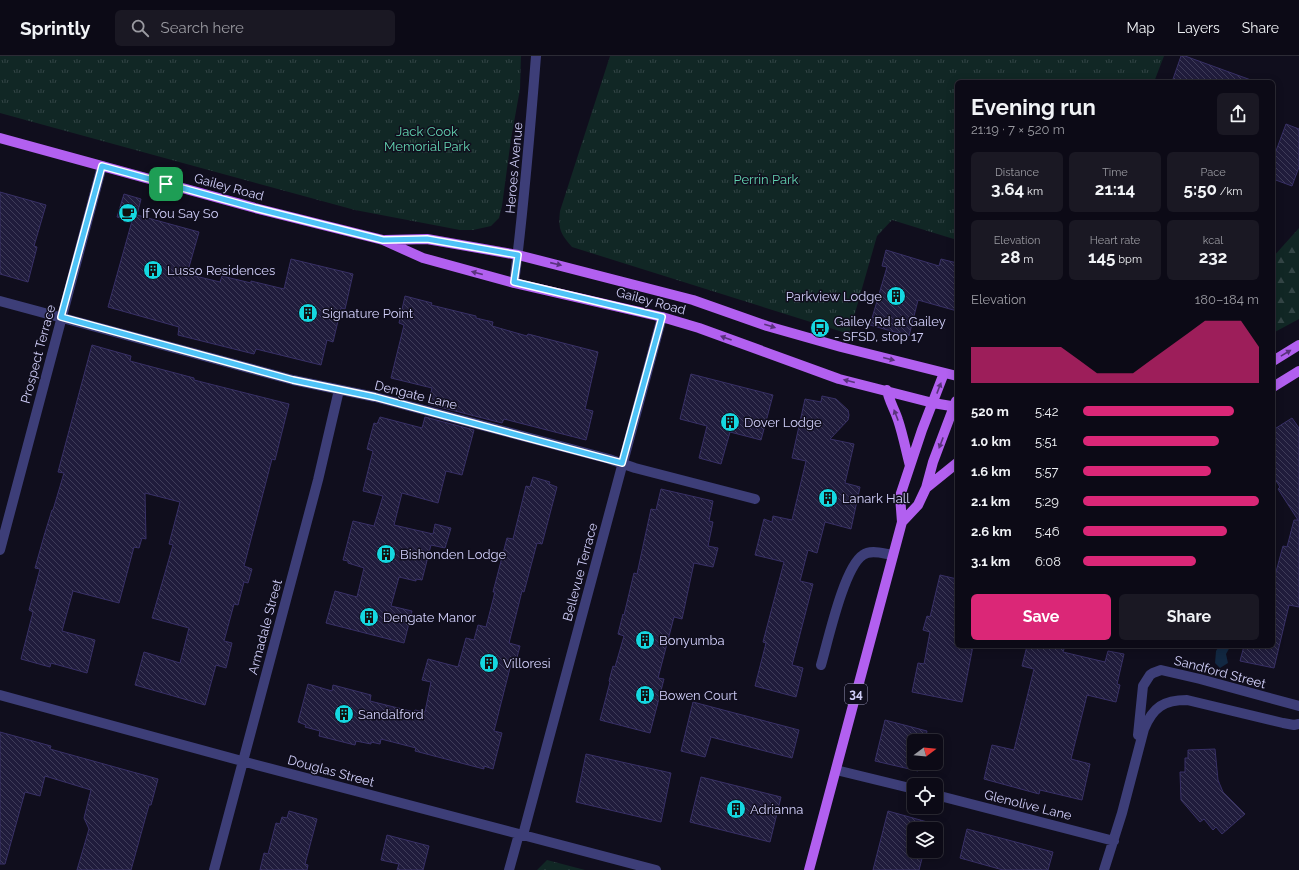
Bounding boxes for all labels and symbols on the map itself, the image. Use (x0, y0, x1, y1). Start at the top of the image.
street label: Heroes Avenue (503, 121, 525, 214)
park label: Jack Cook Memorial Park (384, 124, 470, 154)
pin (149, 167, 183, 201)
street label: Gailey Road (193, 171, 265, 203)
park label: Perrin Park (734, 172, 799, 187)
cafe icon: If You Say So (117, 202, 139, 224)
place label: If You Say So (142, 206, 219, 221)
building icon: Lusso Residences (142, 259, 164, 281)
one-way arrow (550, 262, 562, 268)
place label: Lusso Residences (167, 263, 275, 278)
one-way arrow (470, 269, 483, 275)
street label: Gailey Road (615, 285, 687, 317)
building icon: Parkview Lodge (885, 285, 907, 307)
place label: Parkview Lodge (786, 289, 882, 304)
building icon: Signature Point (297, 302, 319, 324)
street label: Prospect Terrace (18, 303, 58, 405)
place label: Signature Point (322, 306, 414, 321)
place label: Gailey Rd at Gailey - SFSD, stop 17 (834, 314, 946, 344)
bus stop icon: Gailey Rd at Gailey - SFSD, stop 17 (809, 317, 831, 339)
one-way arrow (764, 323, 776, 329)
one-way arrow (720, 334, 732, 340)
one-way arrow (1280, 349, 1292, 356)
one-way arrow (883, 356, 895, 362)
street label: Dengate Lane (373, 377, 459, 413)
one-way arrow (842, 378, 855, 384)
one-way arrow (936, 381, 942, 393)
one-way arrow (893, 410, 899, 421)
building icon: Dover Lodge (719, 411, 741, 433)
place label: Dover Lodge (744, 415, 822, 430)
one-way arrow (937, 437, 943, 449)
building icon: Lanark Hall (817, 487, 839, 509)
place label: Lanark Hall (842, 491, 910, 506)
street label: Bellevue Terrace (560, 521, 600, 623)
building icon: Bishonden Lodge (375, 543, 397, 565)
place label: Bishonden Lodge (400, 547, 507, 562)
street label: Armadale Street (245, 577, 285, 676)
building icon: Dengate Manor (358, 606, 380, 628)
place label: Dengate Manor (383, 610, 476, 625)
building icon: Bonyumba (634, 629, 656, 651)
place label: Bonyumba (659, 633, 725, 648)
building icon: Villoresi (478, 652, 500, 674)
street label: Sandford Street (1173, 653, 1268, 692)
place label: Villoresi (503, 656, 551, 671)
building icon: Bowen Court (634, 684, 656, 706)
road number: 34 (845, 684, 867, 704)
place label: Bowen Court (659, 688, 738, 703)
building icon: Sandalford (333, 703, 355, 725)
place label: Sandalford (358, 707, 424, 722)
north arrow (907, 734, 943, 770)
street label: Douglas Street (286, 752, 377, 790)
street label: Glenolive Lane (983, 787, 1074, 823)
building icon: Adrianna (725, 798, 747, 820)
place label: Adrianna (750, 802, 803, 817)

